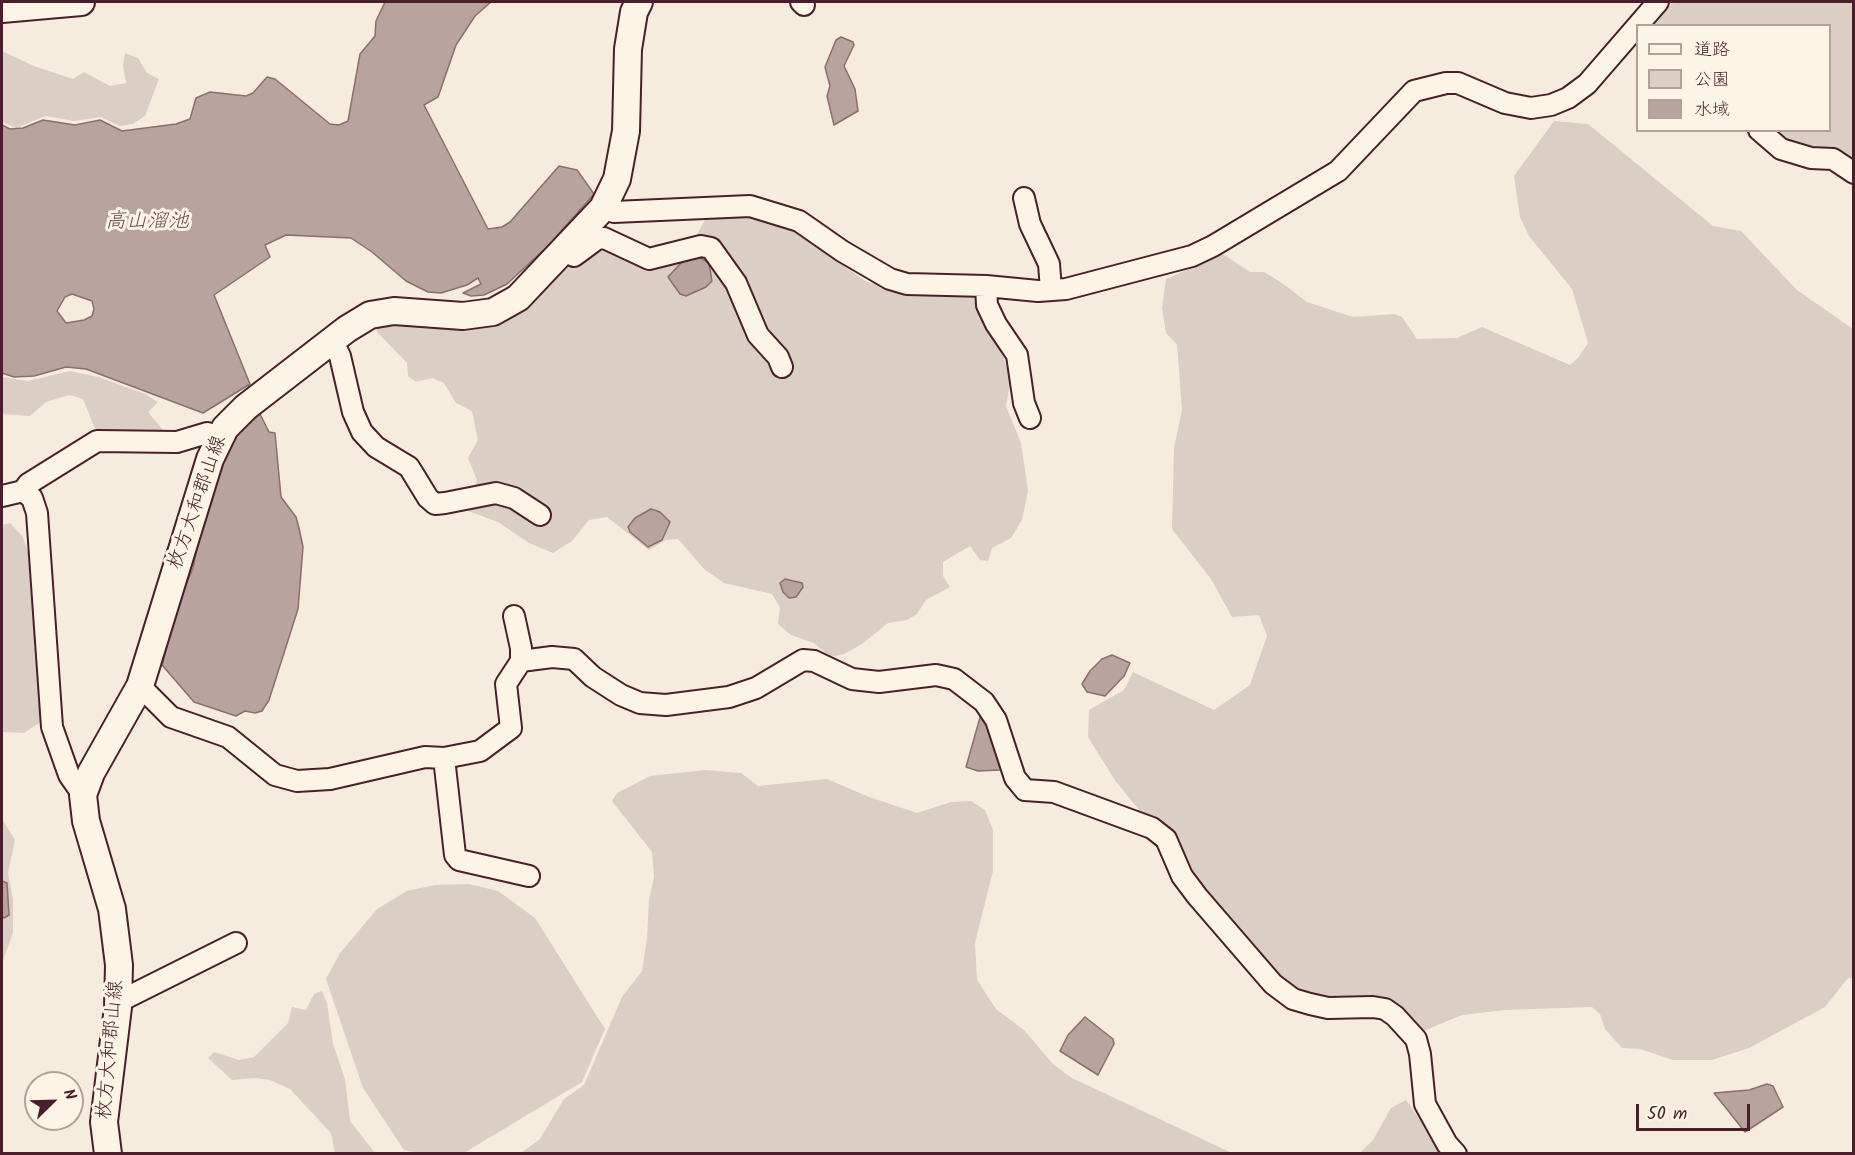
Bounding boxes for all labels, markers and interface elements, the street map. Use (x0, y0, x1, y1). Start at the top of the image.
legend (1636, 24, 1831, 132)
text: 道路 (1694, 36, 1730, 65)
text: 公園 (1694, 66, 1730, 95)
text: 水域 (1694, 96, 1730, 125)
water label: 高山溜池 (105, 210, 189, 236)
street label: 枚方大和郡山線 (165, 433, 233, 573)
street label: 枚方大和郡山線 (94, 979, 130, 1121)
north arrow (24, 1071, 84, 1131)
text: N (56, 1085, 83, 1104)
scale bar (1639, 1092, 1753, 1130)
text: 50 m (1647, 1100, 1687, 1129)

